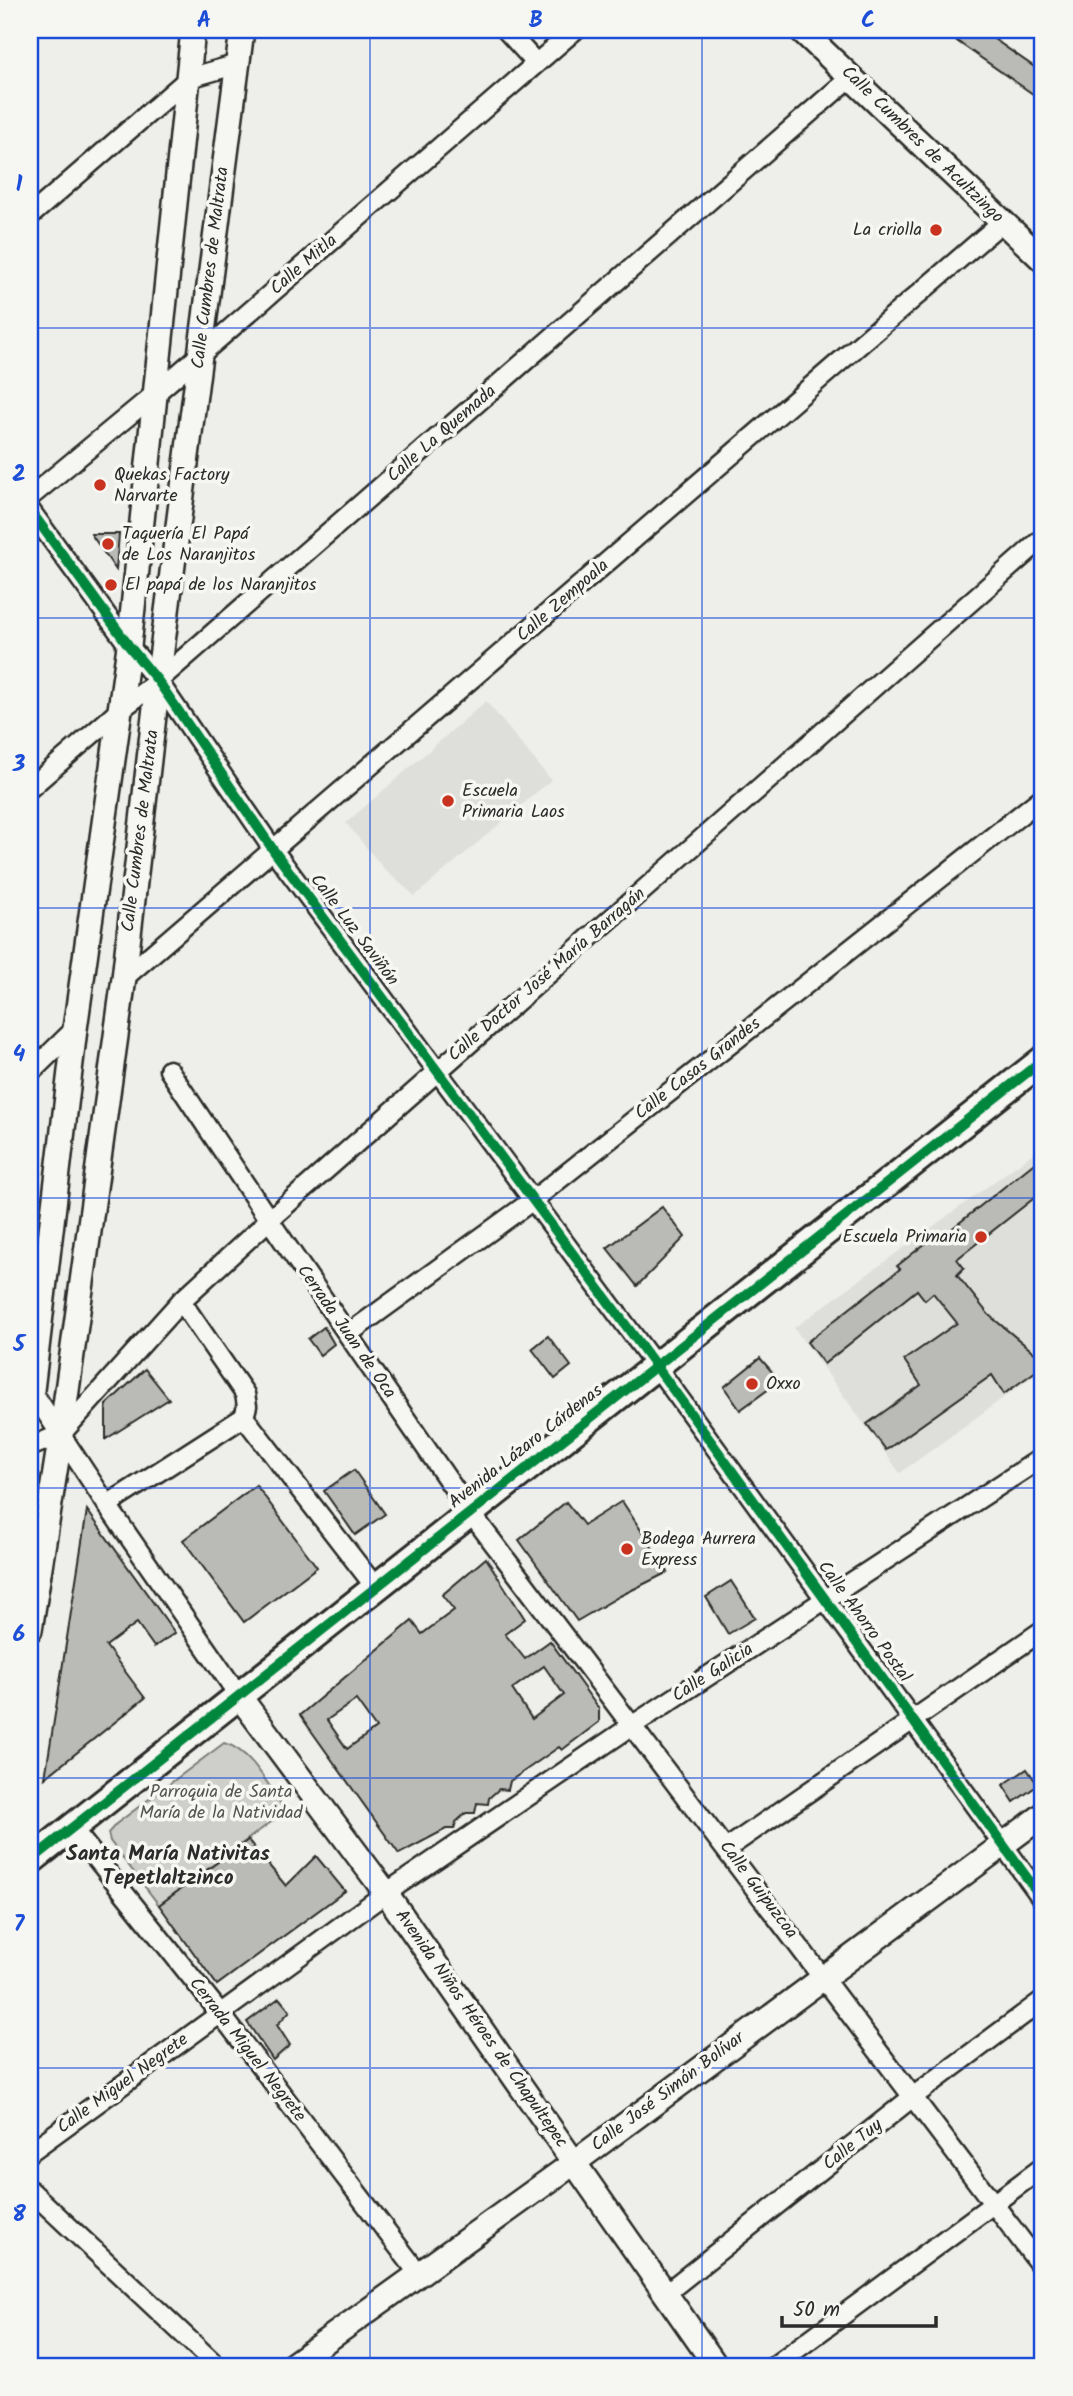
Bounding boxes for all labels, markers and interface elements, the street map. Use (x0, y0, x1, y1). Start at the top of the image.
text: A (197, 3, 211, 39)
text: B (529, 3, 543, 39)
text: C (861, 3, 875, 39)
street label: Calle Cumbres de Acultzingo (834, 59, 1010, 231)
street label: Calle Cumbres de Maltrata (184, 165, 238, 371)
text: 1 (16, 167, 23, 203)
place label: La criolla (853, 216, 922, 245)
marker: La criolla (928, 222, 944, 238)
street label: Calle Mitla (264, 227, 344, 303)
street label: Calle La Quemada (381, 378, 503, 490)
text: 2 (12, 457, 26, 493)
place label: Quekas Factory Narvarte (114, 461, 230, 511)
marker: Quekas Factory Narvarte (92, 477, 108, 493)
place label: Taquería El Papá de Los Naranjitos (122, 520, 256, 570)
marker: Taquería El Papá de Los Naranjitos (100, 536, 116, 552)
street label: Calle Zempoala (510, 552, 616, 650)
place label: El papá de los Naranjitos (125, 571, 317, 600)
marker: El papá de los Naranjitos (103, 577, 119, 593)
street label: Calle Cumbres de Maltrata (114, 728, 168, 934)
text: 3 (12, 747, 26, 783)
place label: Escuela Primaria Laos (462, 777, 565, 827)
marker: Escuela Primaria Laos (440, 793, 456, 809)
street label: Calle Luz Saviñón (302, 868, 406, 992)
street label: Calle Doctor José María Barragán (442, 881, 652, 1069)
street label: Calle Casas Grandes (629, 1010, 768, 1128)
text: 4 (13, 1037, 26, 1073)
place label: Escuela Primaria (842, 1223, 967, 1252)
marker: Escuela Primaria (973, 1229, 989, 1245)
street label: Cerrada Juan de Oca (289, 1259, 403, 1405)
text: 5 (12, 1327, 27, 1363)
place label: Oxxo (766, 1370, 801, 1399)
marker: Oxxo (744, 1376, 760, 1392)
street label: Avenida Lázaro Cárdenas (443, 1377, 610, 1517)
place label: Bodega Aurrera Express (641, 1525, 756, 1575)
marker: Bodega Aurrera Express (619, 1541, 635, 1557)
street label: Calle Ahorro Postal (810, 1555, 919, 1690)
text: 6 (13, 1617, 25, 1653)
street label: Calle Galicia (666, 1636, 760, 1710)
park label: Parroquia de Santa María de la Natividad (139, 1778, 304, 1828)
street label: Calle Guipuzcoa (711, 1835, 805, 1945)
district label: Santa María Nativitas Tepetlaltzinco (66, 1838, 270, 1895)
street label: Avenida Niños Héroes de Chapultepec (387, 1904, 575, 2154)
text: 7 (14, 1907, 26, 1943)
street label: Cerrada Miguel Negrete (181, 1971, 313, 2129)
street label: Calle José Simón Bolívar (585, 2024, 752, 2160)
street label: Calle Miguel Negrete (51, 2026, 195, 2142)
street label: Calle Tuy (817, 2111, 890, 2178)
text: 8 (12, 2197, 26, 2233)
scale bar (782, 2284, 936, 2328)
text: 50 m (793, 2294, 840, 2327)

